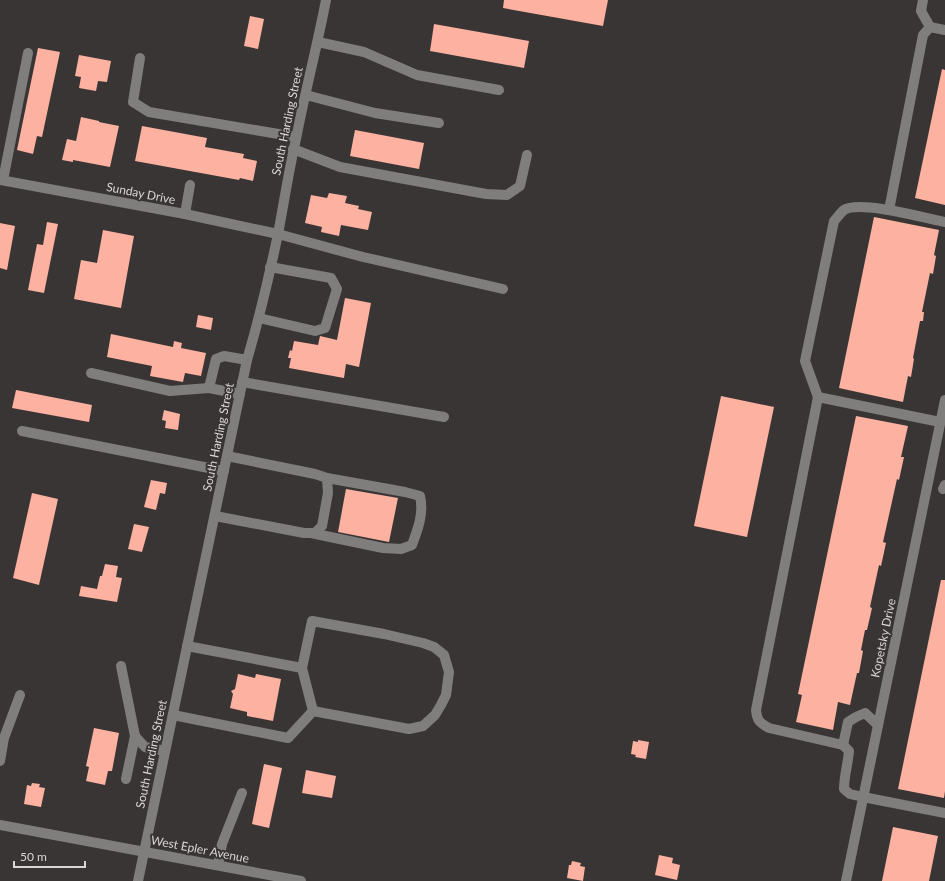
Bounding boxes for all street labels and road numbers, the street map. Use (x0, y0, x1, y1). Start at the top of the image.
street label: South Harding Street (268, 65, 306, 177)
street label: Sunday Drive (105, 179, 177, 207)
street label: South Harding Street (199, 381, 237, 493)
street label: Kopetsky Drive (867, 597, 899, 679)
street label: South Harding Street (132, 698, 170, 810)
street label: West Epler Avenue (150, 832, 250, 866)

